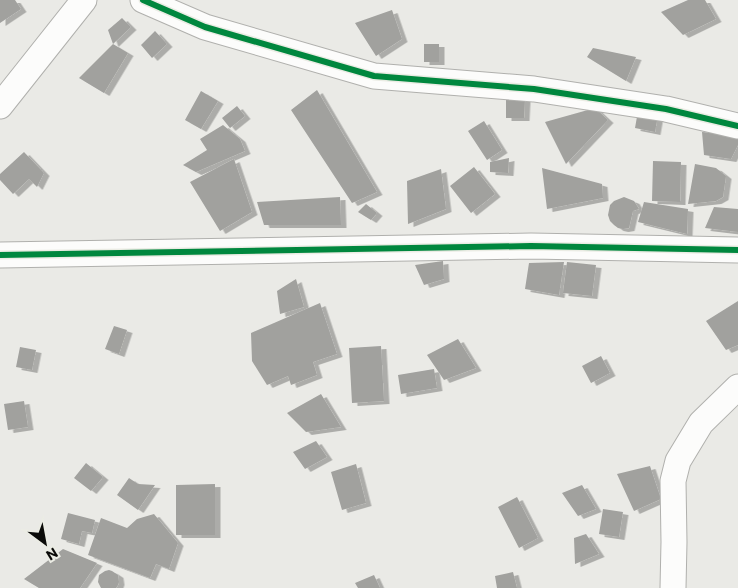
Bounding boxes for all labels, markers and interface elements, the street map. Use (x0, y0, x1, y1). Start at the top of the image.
north arrow (20, 518, 70, 568)
text: N (43, 544, 61, 564)

